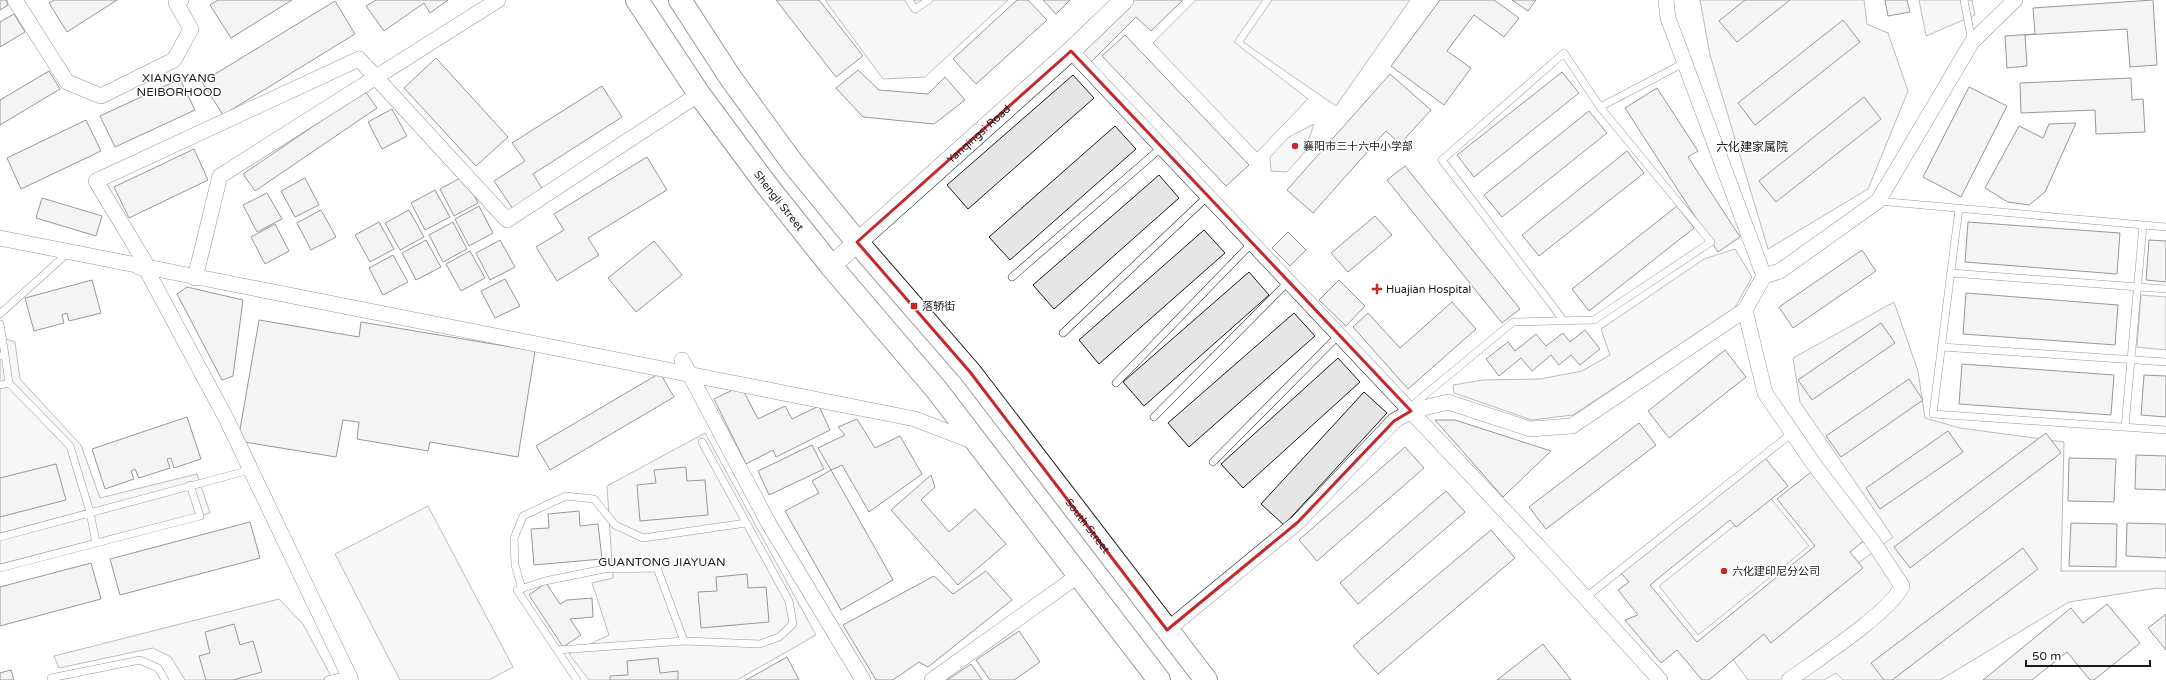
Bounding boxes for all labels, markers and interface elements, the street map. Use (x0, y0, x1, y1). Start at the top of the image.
district label: XIANGYANG NEIBORHOOD (137, 71, 221, 99)
street label: Yanqingsi Road (944, 102, 1013, 166)
place label: 襄阳市三十六中小学部 (1303, 140, 1413, 153)
district label: 六化建家属院 (1716, 140, 1788, 154)
marker: 襄阳市三十六中小学部 (1290, 141, 1300, 151)
street label: Shengli Street (751, 168, 807, 234)
marker: Huajian Hospital (1371, 283, 1383, 295)
place label: Huajian Hospital (1386, 283, 1471, 296)
place label: 落轿街 (922, 300, 955, 313)
marker: 落轿街 (909, 301, 919, 311)
street label: South Street (1062, 496, 1112, 556)
district label: GUANTONG JIAYUAN (598, 555, 726, 569)
place label: 六化建印尼分公司 (1732, 565, 1820, 578)
marker: 六化建印尼分公司 (1719, 566, 1729, 576)
scale bar (2026, 642, 2150, 668)
text: 50 m (2032, 649, 2061, 663)

